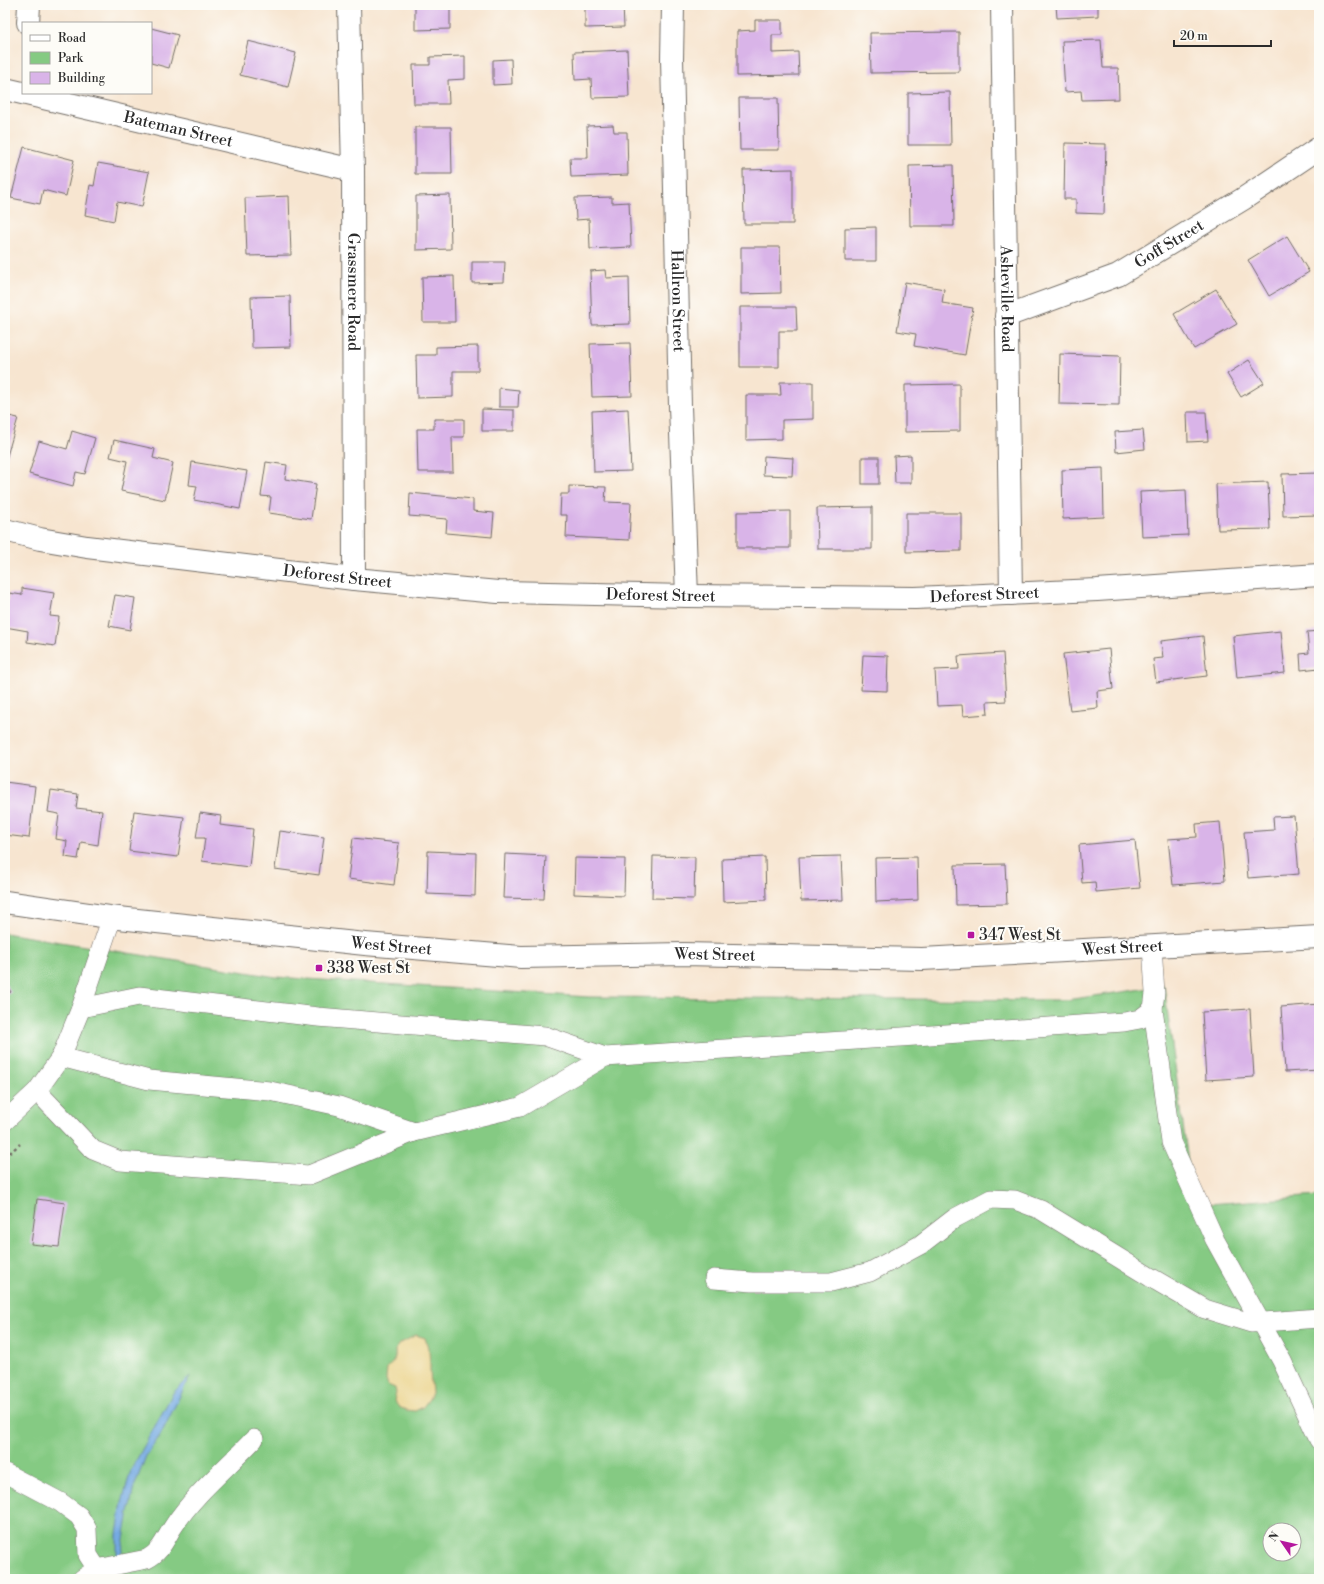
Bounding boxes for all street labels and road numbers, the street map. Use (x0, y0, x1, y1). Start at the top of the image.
street label: Bateman Street (121, 107, 235, 152)
street label: Goff Street (1131, 215, 1208, 273)
street label: Grassmere Road (343, 233, 363, 351)
street label: Asheville Road (996, 244, 1017, 353)
street label: Hallron Street (666, 249, 689, 353)
street label: Deforest Street (282, 561, 393, 592)
street label: Deforest Street (929, 583, 1040, 607)
street label: Deforest Street (606, 584, 716, 606)
street label: West Street (349, 932, 433, 960)
street label: West Street (1080, 936, 1164, 960)
street label: West Street (673, 944, 756, 966)

